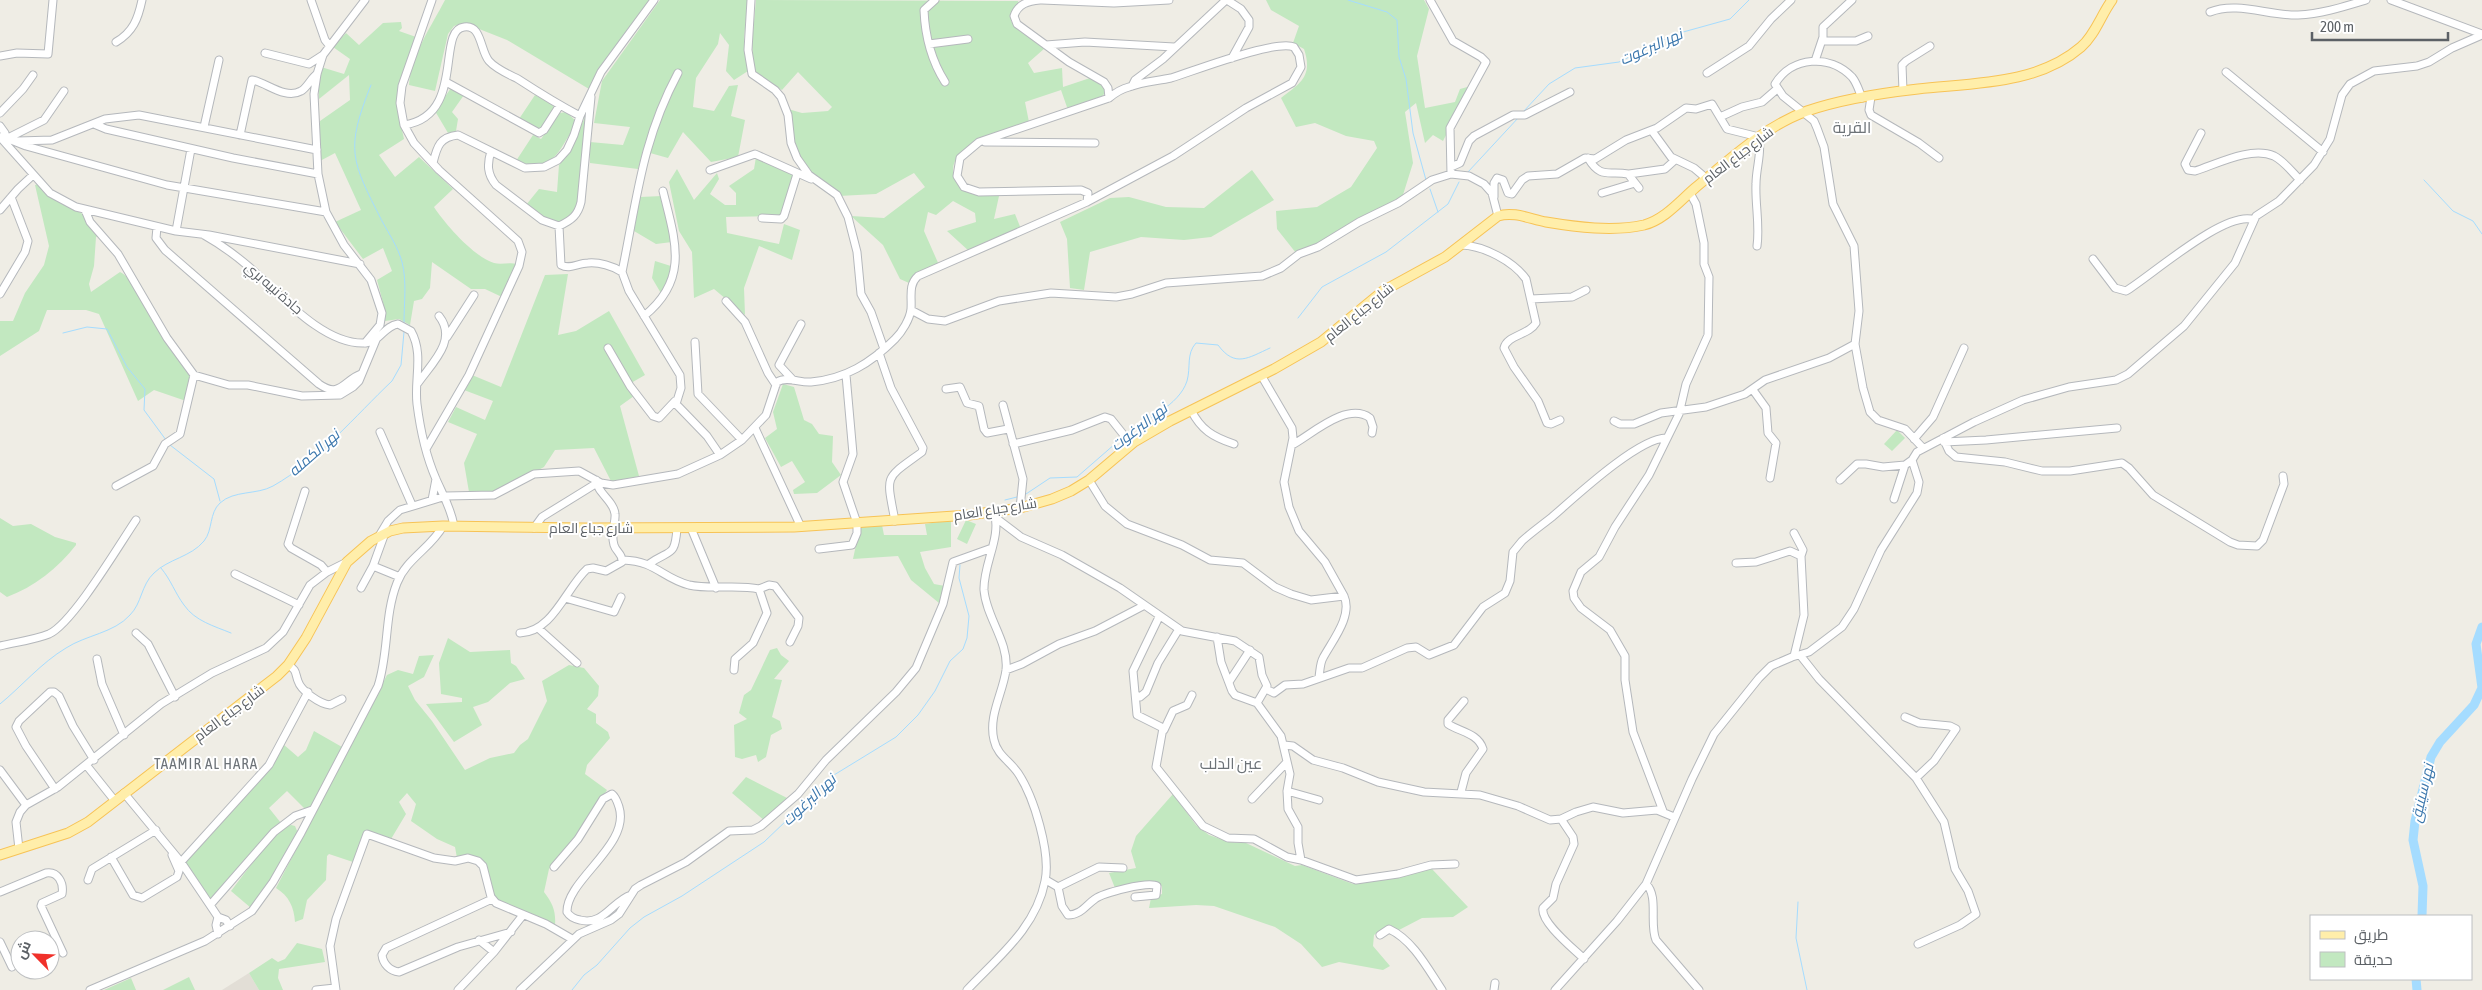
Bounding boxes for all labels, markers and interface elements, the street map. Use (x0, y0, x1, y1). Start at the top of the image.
scale bar (2312, 10, 2448, 42)
text: 200 m (2320, 18, 2354, 35)
water label: نهر البرغوت (1617, 24, 1687, 69)
district label: القرية (1833, 118, 1871, 137)
street label: شارع جباع العام (1700, 123, 1778, 188)
street label: جادة نبيه بري (239, 259, 306, 320)
street label: شارع جباع العام (1321, 279, 1398, 346)
water label: نهر البرغوت (1107, 398, 1172, 455)
water label: نهر الكمله (285, 425, 345, 480)
street label: شارع جباع العام (952, 495, 1038, 525)
street label: شارع جباع العام (549, 520, 633, 538)
street label: شارع جباع العام (191, 681, 269, 746)
district label: عين الدلب (1200, 754, 1262, 774)
district label: TAAMIR AL HARA (154, 755, 258, 772)
water label: نهر سينيق (2407, 760, 2438, 824)
water label: نهر البرغوت (778, 769, 841, 829)
legend (2310, 915, 2472, 980)
text: طريق (2354, 926, 2388, 945)
north arrow (10, 930, 60, 980)
text: ش (12, 938, 35, 962)
text: حديقة (2354, 951, 2393, 968)

